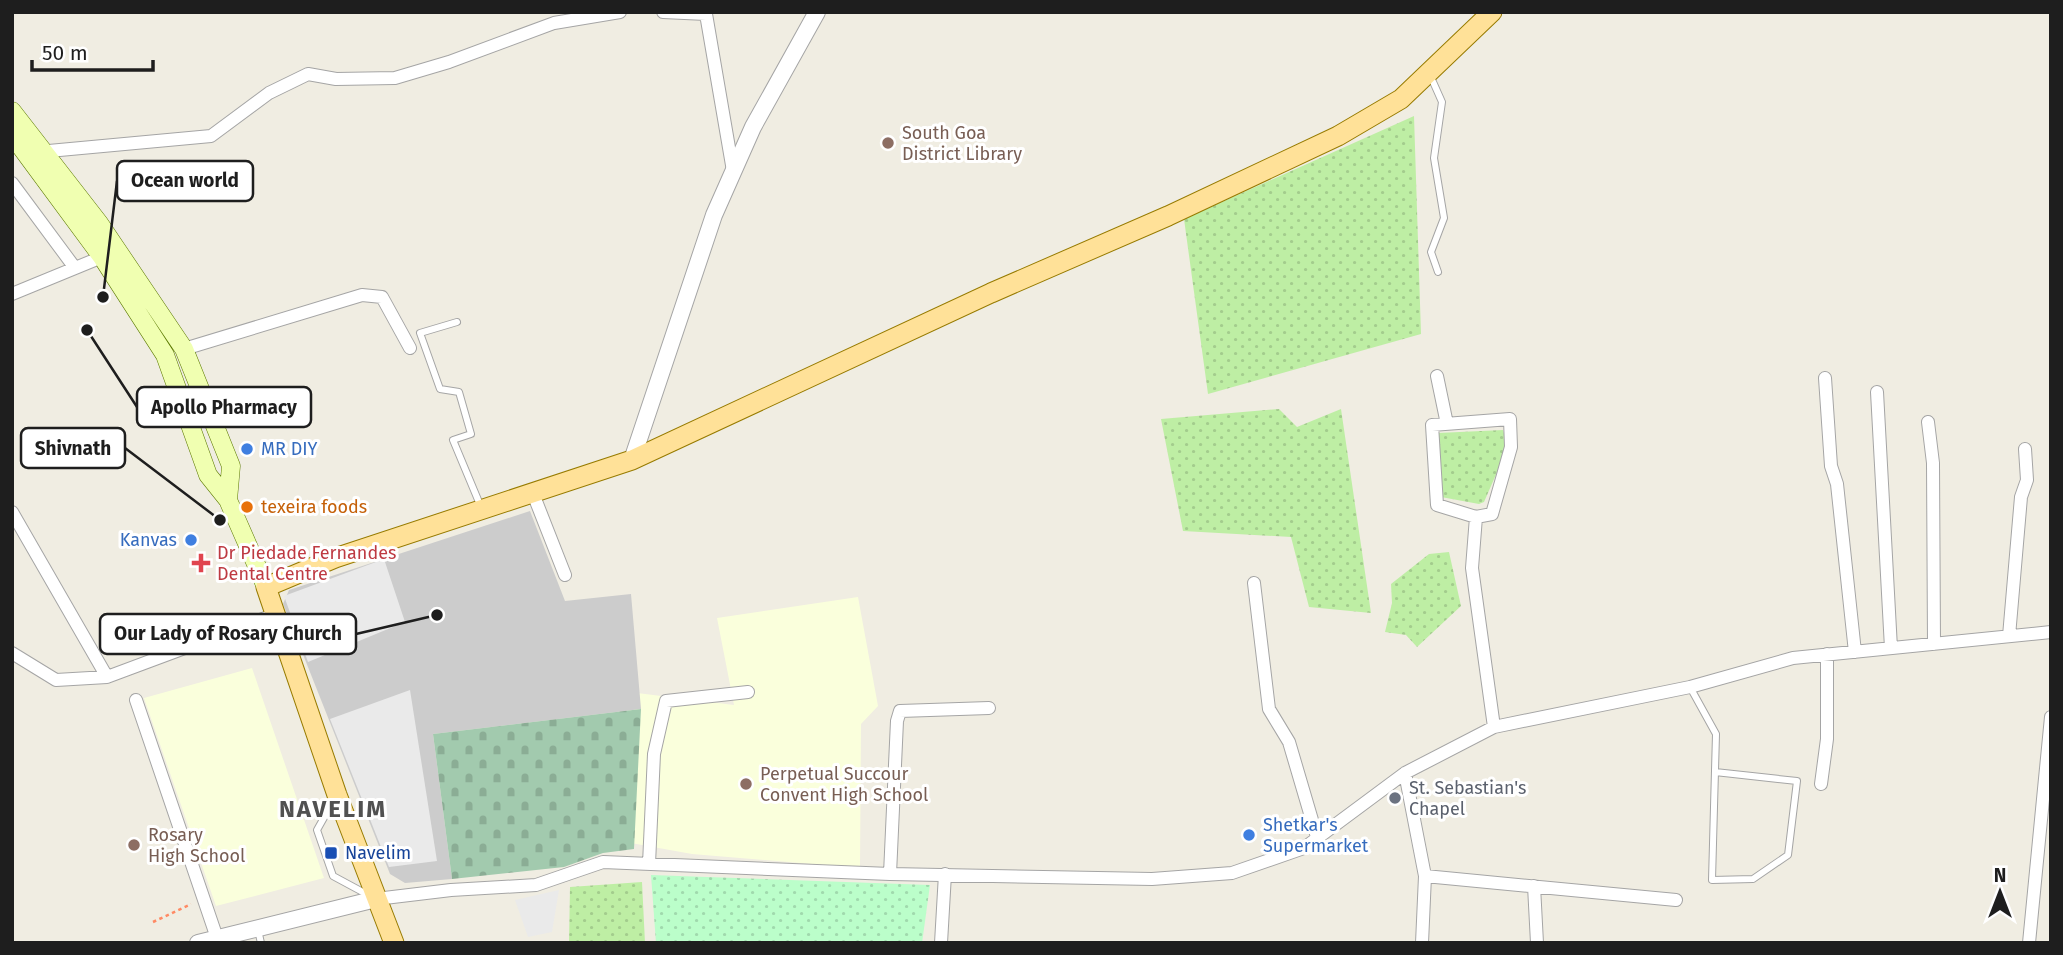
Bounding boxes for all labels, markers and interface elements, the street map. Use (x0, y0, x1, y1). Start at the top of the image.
scale bar (32, 28, 152, 72)
text: 50 m (42, 40, 88, 66)
place label: South Goa District Library (902, 122, 1022, 165)
marker: South Goa District Library (880, 135, 896, 151)
callout: Ocean world (117, 161, 253, 201)
text: Ocean world (131, 169, 239, 192)
callout: Apollo Pharmacy (137, 387, 311, 427)
text: Apollo Pharmacy (150, 396, 297, 419)
callout: Shivnath (21, 428, 125, 468)
text: Shivnath (35, 437, 111, 460)
place label: MR DIY (261, 438, 318, 460)
marker: MR DIY (239, 441, 255, 457)
place label: texeira foods (261, 496, 367, 518)
marker: texeira foods (239, 499, 255, 515)
place label: Kanvas (120, 529, 177, 551)
marker: Kanvas (183, 532, 199, 548)
place label: Dr Piedade Fernandes Dental Centre (217, 542, 396, 585)
marker: Dr Piedade Fernandes Dental Centre (191, 553, 211, 573)
callout: Our Lady of Rosary Church (100, 614, 356, 654)
text: Our Lady of Rosary Church (114, 622, 342, 645)
place label: Perpetual Succour Convent High School (760, 763, 928, 806)
marker: Perpetual Succour Convent High School (738, 776, 754, 792)
place label: St. Sebastian's Chapel (1409, 777, 1527, 820)
marker: St. Sebastian's Chapel (1387, 790, 1403, 806)
district label: NAVELIM (279, 795, 387, 823)
place label: Shetkar's Supermarket (1263, 814, 1369, 857)
place label: Rosary High School (148, 824, 245, 867)
marker: Shetkar's Supermarket (1241, 827, 1257, 843)
marker: Rosary High School (126, 837, 142, 853)
place label: Navelim (345, 842, 411, 864)
marker: Navelim (323, 845, 339, 861)
north arrow (1965, 857, 2035, 927)
text: N (1994, 864, 2006, 887)

